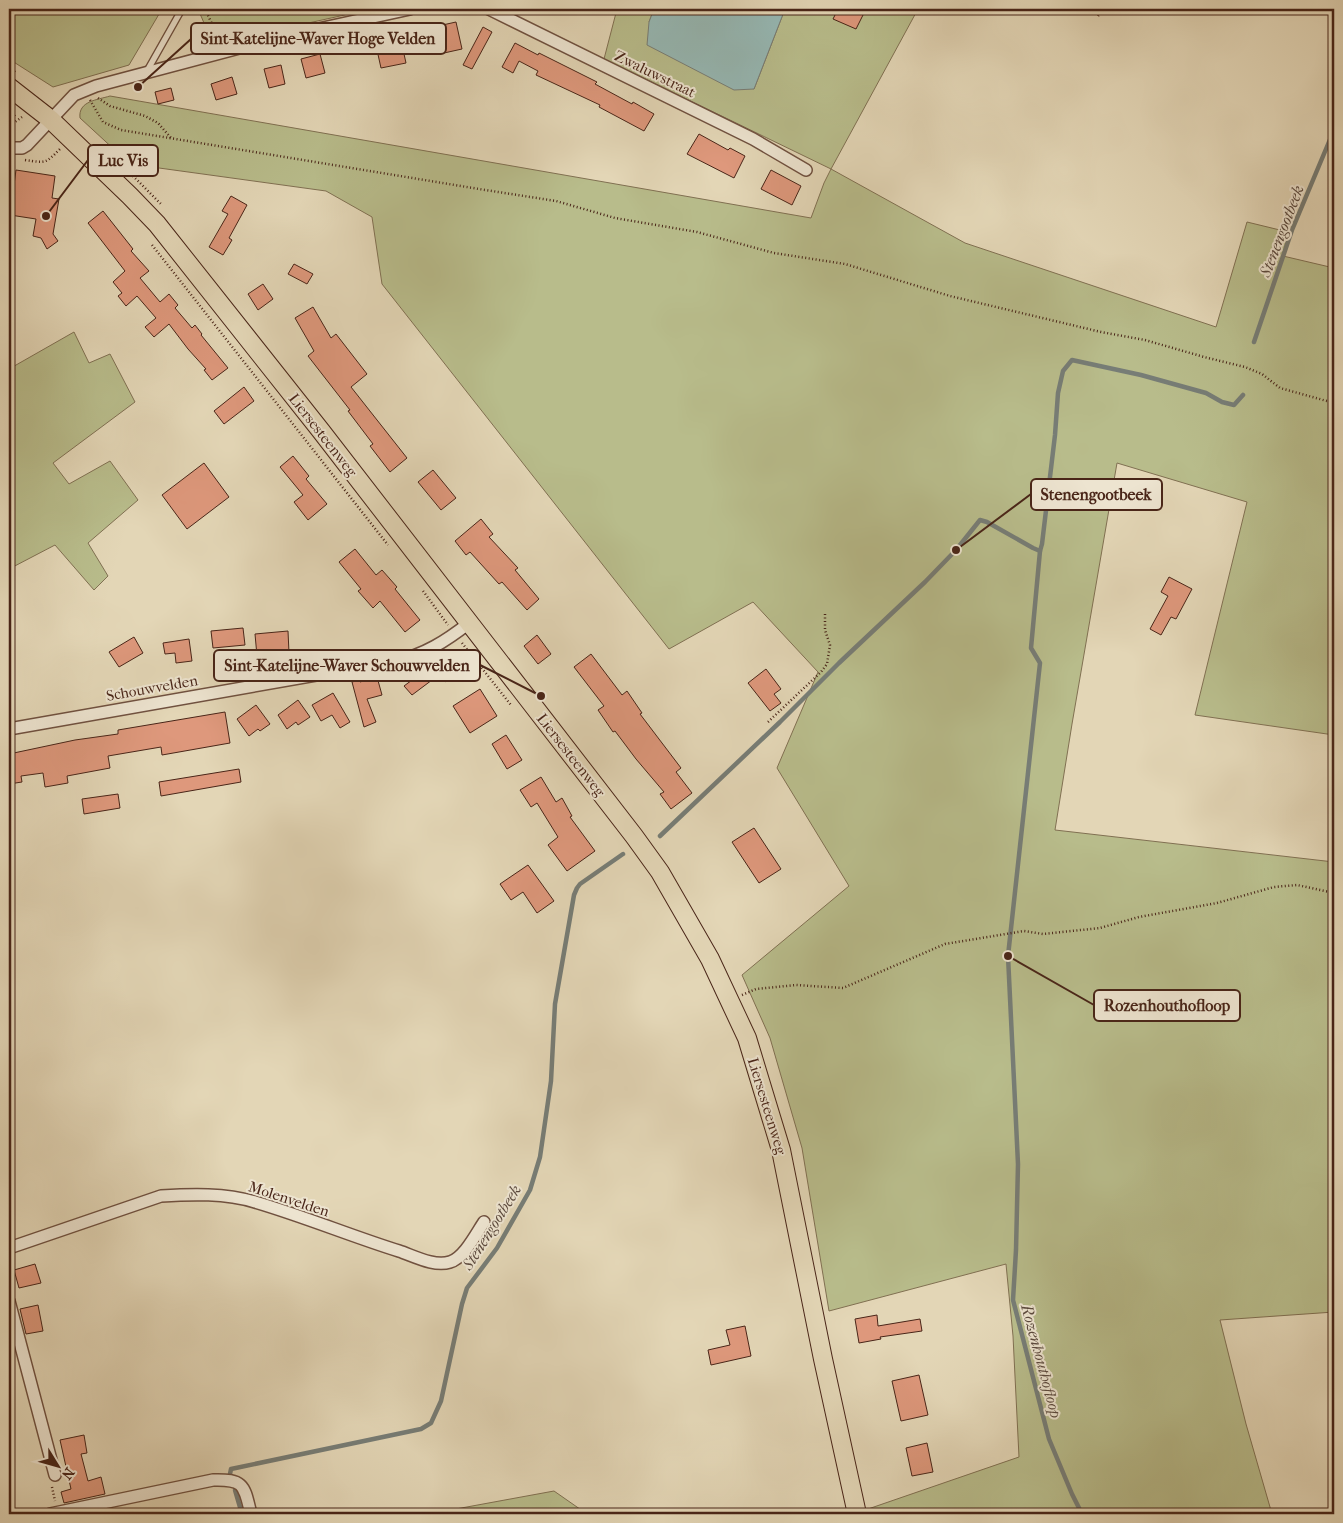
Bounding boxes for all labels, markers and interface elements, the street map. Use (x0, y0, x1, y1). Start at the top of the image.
callout: Sint-Katelijne-Waver Hoge Velden (191, 23, 446, 54)
text: Sint-Katelijne-Waver Hoge Velden (201, 29, 436, 49)
street label: Zwaluwstraat (612, 47, 699, 102)
callout: Luc Vis (88, 145, 158, 176)
text: Luc Vis (98, 151, 148, 170)
water label: Stenengootbeek (1255, 183, 1308, 281)
street label: Liersesteenweg (285, 390, 362, 481)
callout: Stenengootbeek (1031, 479, 1162, 510)
text: Stenengootbeek (1040, 485, 1152, 505)
callout: Sint-Katelijne-Waver Schouwvelden (214, 650, 480, 681)
text: Sint-Katelijne-Waver Schouwvelden (224, 656, 470, 675)
street label: Schouwvelden (105, 671, 199, 705)
street label: Liersesteenweg (533, 710, 610, 801)
callout: Rozenhouthofloop (1094, 990, 1240, 1021)
text: Rozenhouthofloop (1104, 996, 1231, 1016)
street label: Liersesteenweg (744, 1055, 791, 1158)
street label: Molenvelden (246, 1177, 332, 1221)
water label: Stenengootbeek (457, 1181, 525, 1274)
water label: Rozenhouthofloop (1017, 1301, 1066, 1420)
north arrow (32, 1440, 82, 1490)
text: N (58, 1464, 78, 1483)

